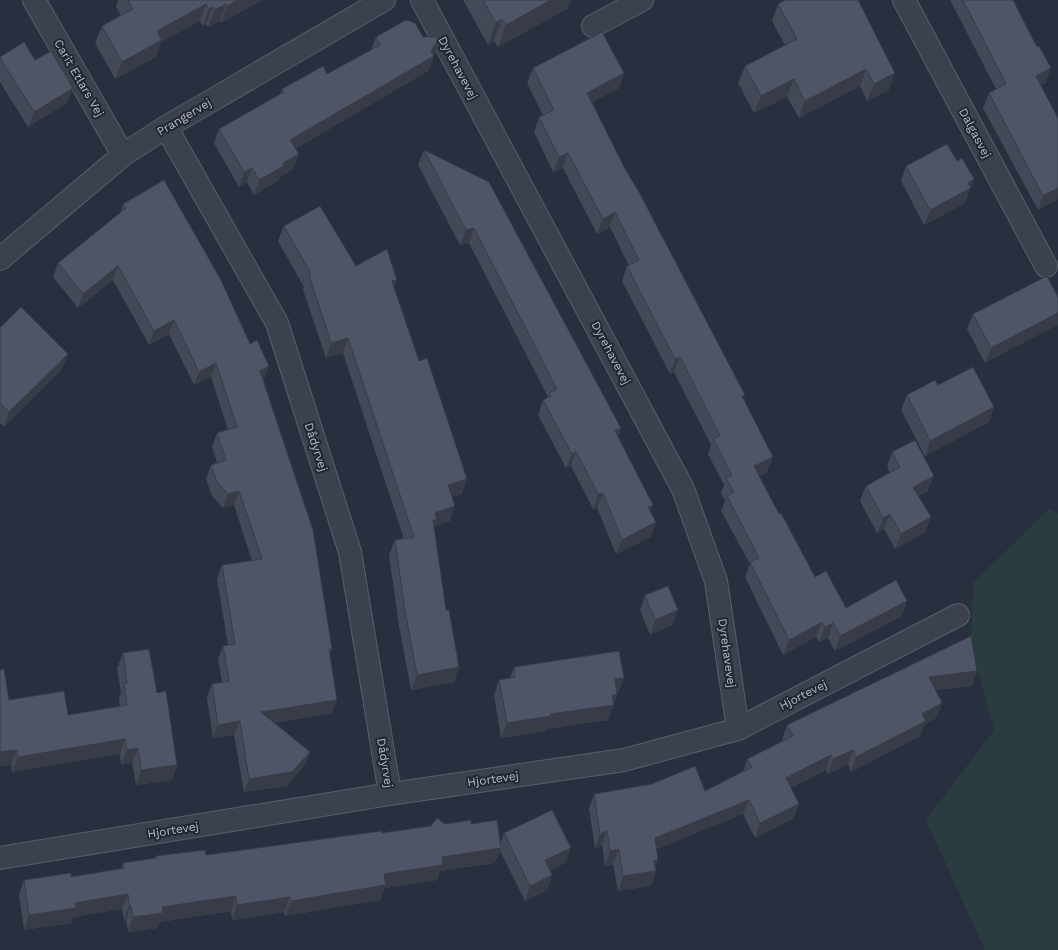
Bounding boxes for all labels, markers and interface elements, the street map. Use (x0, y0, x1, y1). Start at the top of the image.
street label: Dyrehavevej (435, 34, 481, 102)
street label: Carit Etlars Vej (51, 37, 107, 119)
street label: Prangervej (154, 95, 214, 139)
street label: Dalgasvej (956, 106, 994, 160)
street label: Dyrehavevej (588, 319, 634, 387)
street label: Dådyrvej (302, 421, 330, 473)
street label: Dyrehavevej (715, 617, 739, 689)
street label: Hjortevej (777, 677, 829, 713)
street label: Dådyrvej (374, 737, 396, 789)
street label: Hjortevej (466, 768, 520, 790)
street label: Hjortevej (146, 819, 200, 841)

